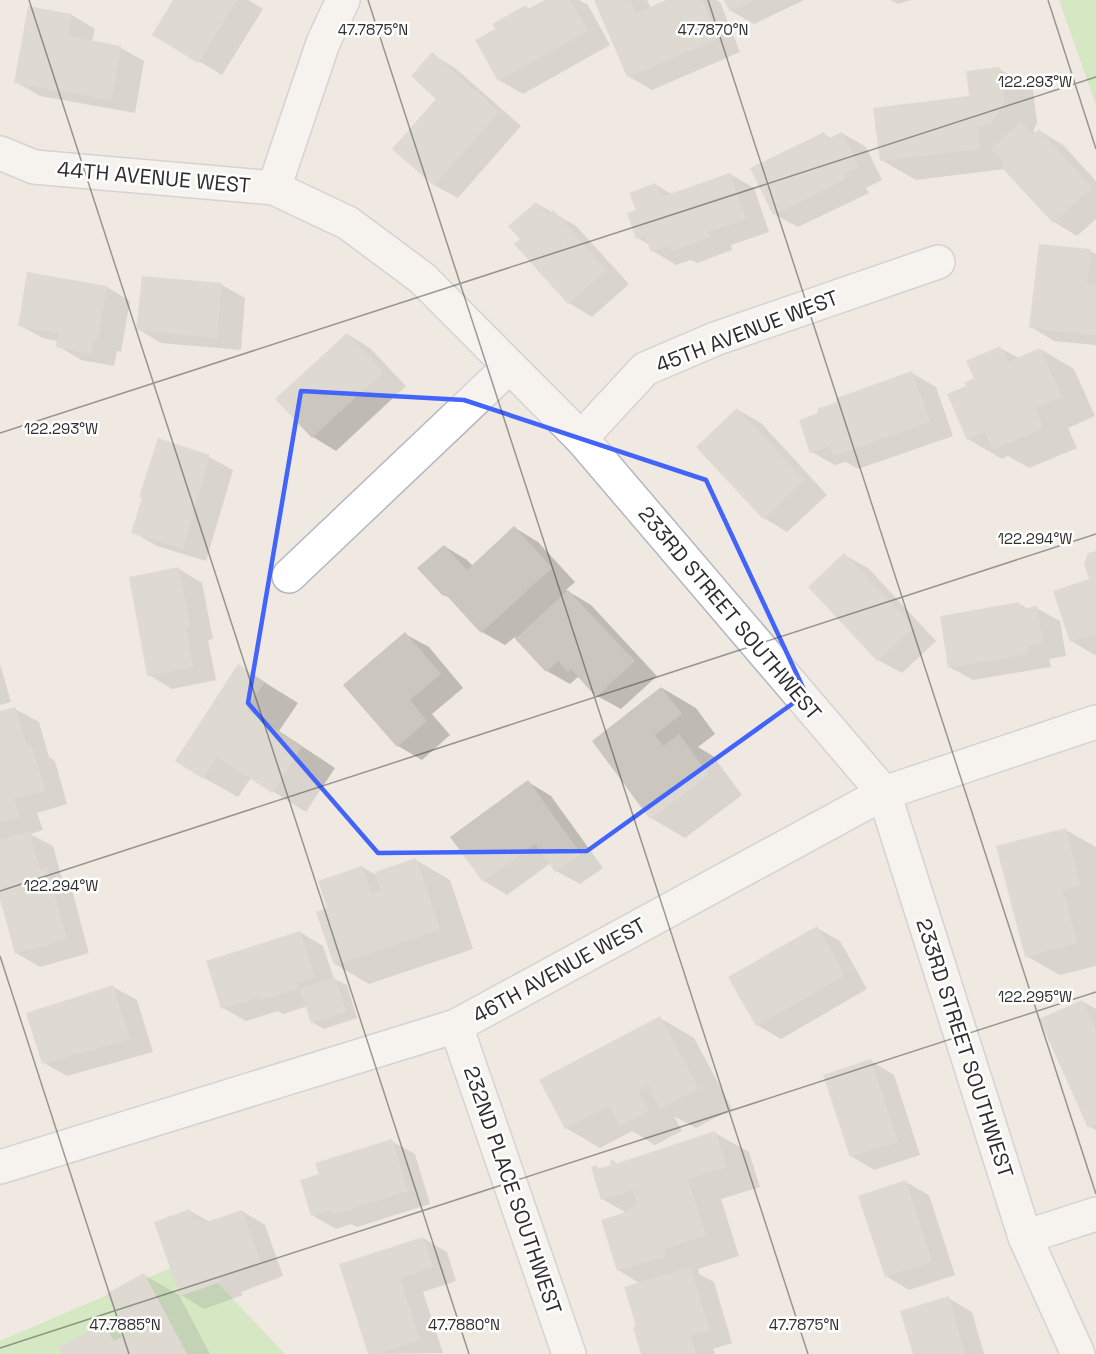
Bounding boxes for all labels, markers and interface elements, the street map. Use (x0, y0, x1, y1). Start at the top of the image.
text: 47.7875°N (338, 20, 408, 39)
text: 47.7870°N (678, 20, 748, 39)
text: 122.293°W (998, 72, 1072, 91)
street label: 44TH AVENUE WEST (56, 155, 252, 199)
street label: 45TH AVENUE WEST (652, 284, 842, 378)
text: 122.293°W (24, 419, 98, 438)
street label: 233RD STREET SOUTHWEST (633, 501, 827, 725)
text: 122.294°W (998, 529, 1072, 548)
text: 122.294°W (24, 876, 98, 895)
street label: 46TH AVENUE WEST (468, 911, 650, 1029)
street label: 233RD STREET SOUTHWEST (910, 915, 1020, 1181)
text: 122.295°W (998, 987, 1072, 1006)
street label: 232ND PLACE SOUTHWEST (458, 1062, 568, 1318)
text: 47.7885°N (89, 1315, 161, 1334)
text: 47.7880°N (428, 1315, 500, 1334)
text: 47.7875°N (769, 1315, 839, 1334)

